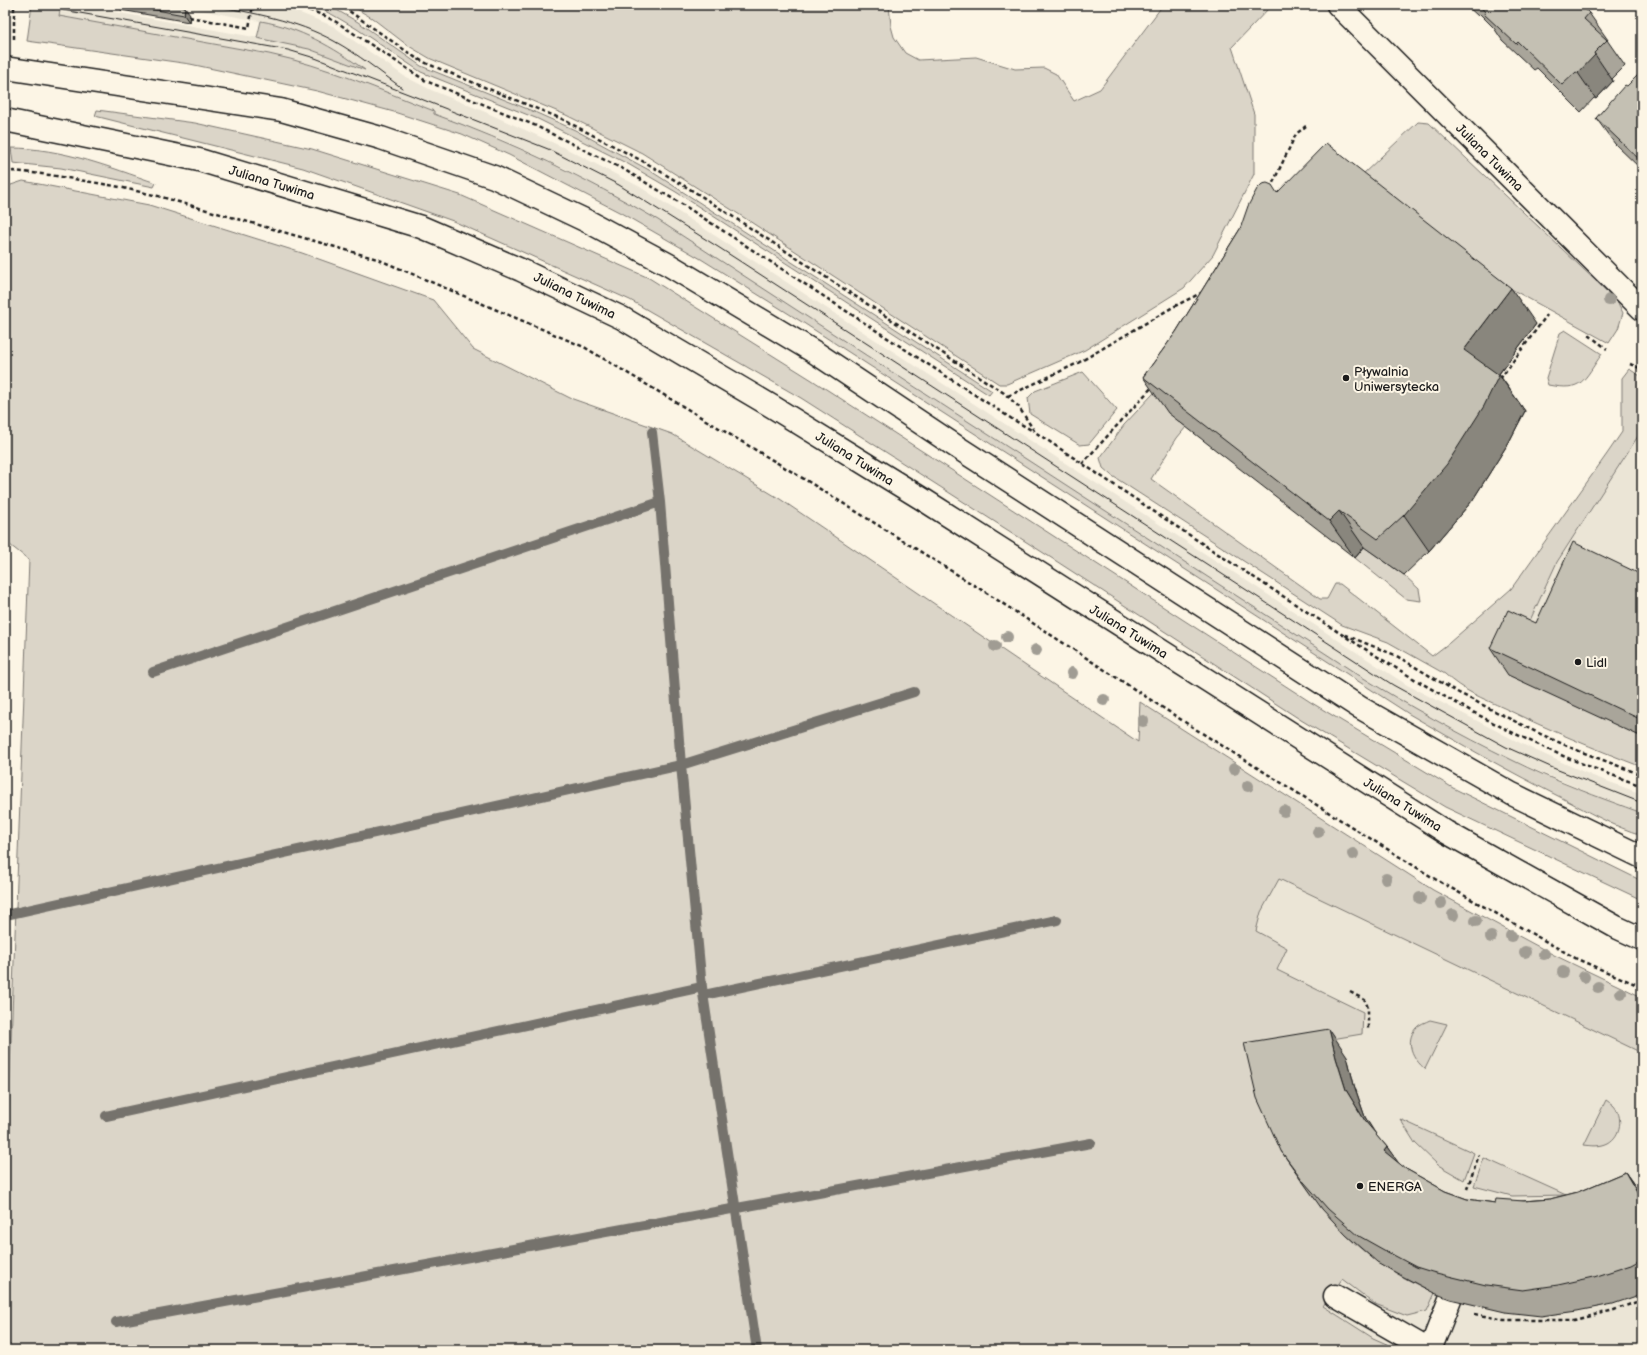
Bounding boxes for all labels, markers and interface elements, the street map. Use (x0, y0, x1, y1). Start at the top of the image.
street label: Juliana Tuwima (1452, 121, 1526, 195)
street label: Juliana Tuwima (227, 162, 317, 204)
street label: Juliana Tuwima (531, 269, 618, 323)
place label: Pływalnia Uniwersytecka (1354, 364, 1439, 395)
marker: Pływalnia Uniwersytecka (1341, 373, 1351, 383)
street label: Juliana Tuwima (812, 428, 896, 489)
street label: Juliana Tuwima (1086, 601, 1170, 662)
place label: Lidl (1586, 655, 1607, 671)
marker: Lidl (1573, 657, 1583, 667)
street label: Juliana Tuwima (1360, 774, 1444, 835)
place label: ENERGA (1368, 1179, 1422, 1195)
marker: ENERGA (1355, 1181, 1365, 1191)

